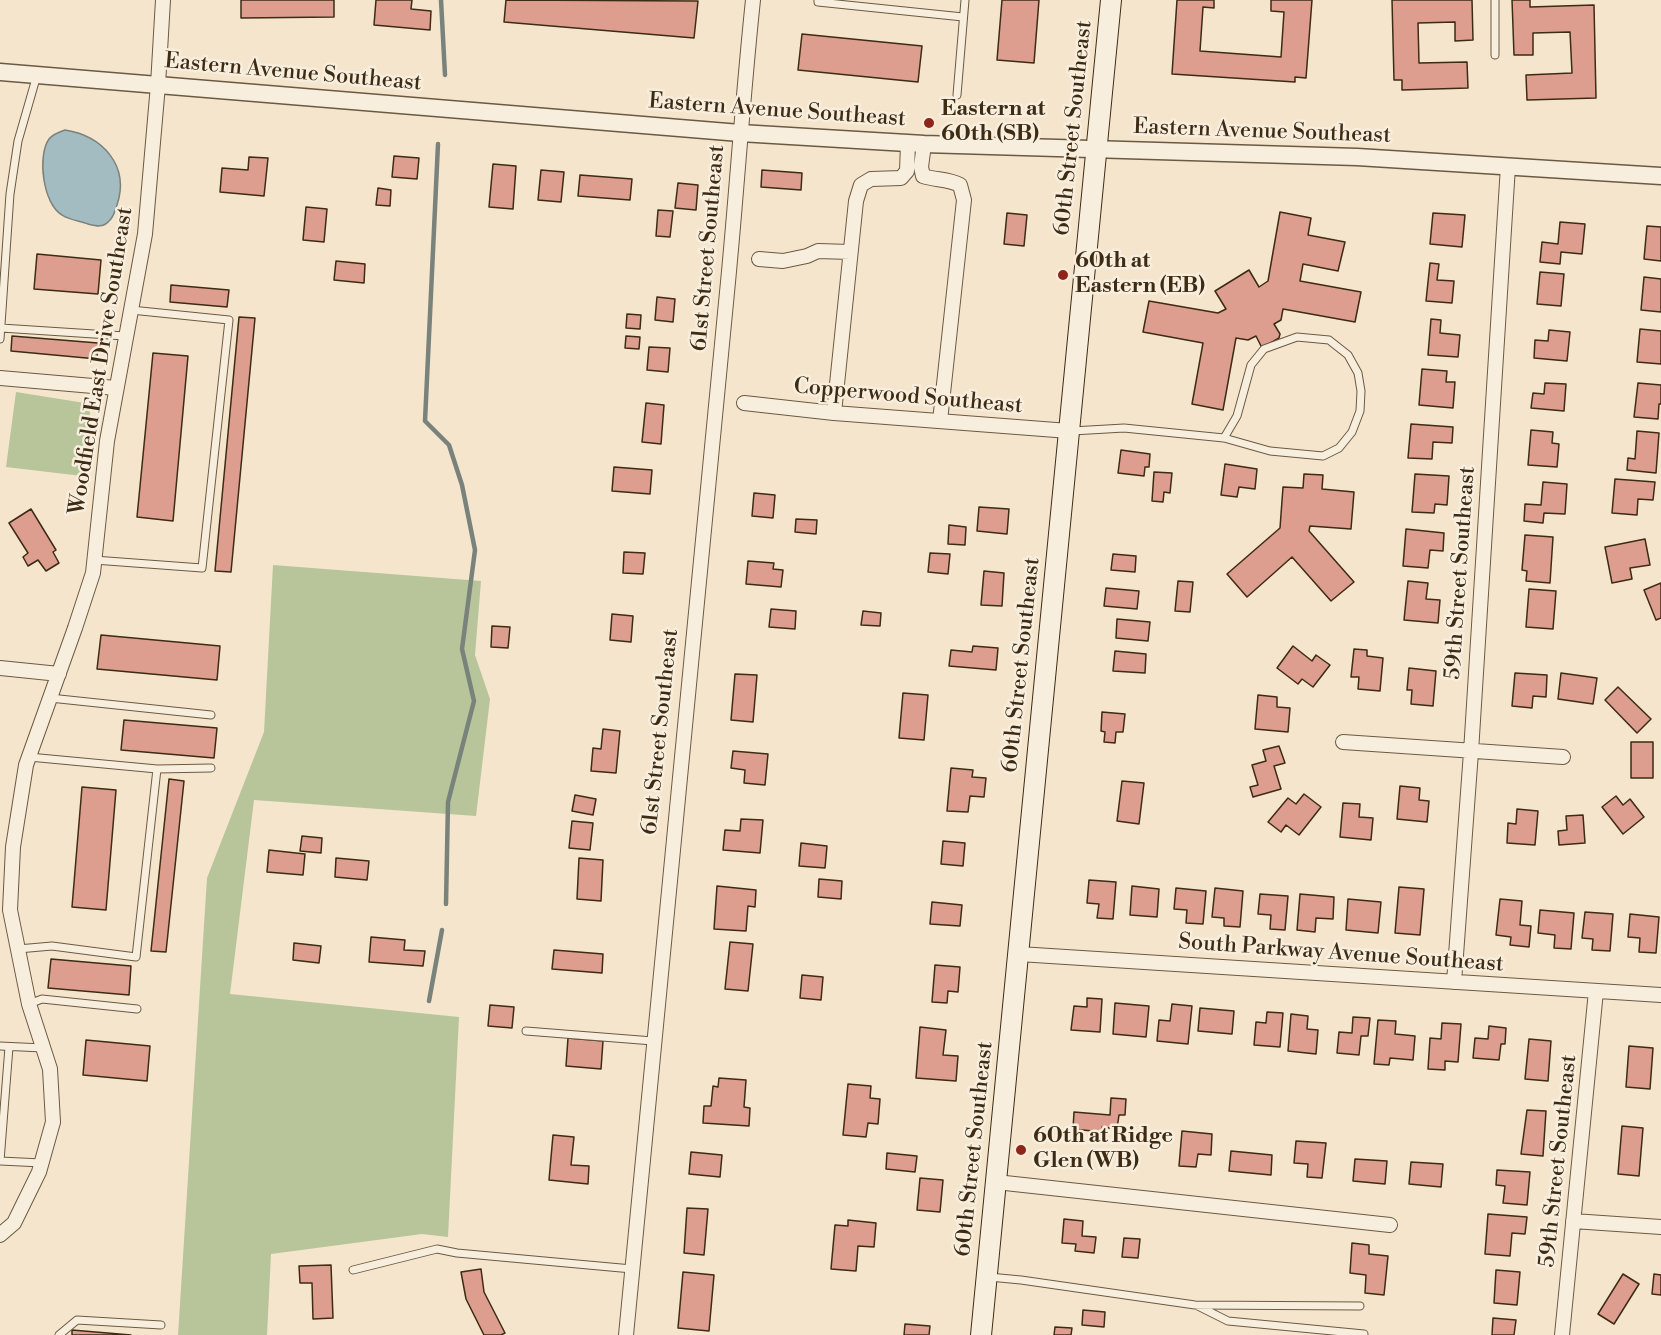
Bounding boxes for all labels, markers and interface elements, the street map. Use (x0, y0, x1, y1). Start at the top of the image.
street label: 60th Street Southeast (1050, 19, 1098, 237)
street label: Eastern Avenue Southeast (163, 49, 423, 97)
street label: Eastern Avenue Southeast (647, 89, 907, 133)
place label: Eastern at 60th (SB) (941, 97, 1045, 148)
street label: Eastern Avenue Southeast (1133, 114, 1391, 150)
marker: Eastern at 60th (SB) (922, 116, 936, 130)
street label: 61st Street Southeast (687, 144, 731, 352)
street label: Woodfield East Drive Southeast (65, 205, 139, 517)
place label: 60th at Eastern (EB) (1075, 249, 1205, 300)
marker: 60th at Eastern (EB) (1056, 268, 1070, 282)
street label: Copperwood Southeast (792, 374, 1024, 420)
street label: 59th Street Southeast (1440, 465, 1482, 681)
street label: 60th Street Southeast (998, 556, 1046, 774)
street label: 61st Street Southeast (637, 628, 685, 836)
street label: South Parkway Avenue Southeast (1177, 929, 1505, 979)
street label: 60th Street Southeast (951, 1040, 999, 1258)
street label: 59th Street Southeast (1535, 1053, 1583, 1269)
place label: 60th at Ridge Glen (WB) (1033, 1124, 1173, 1176)
marker: 60th at Ridge Glen (WB) (1014, 1143, 1028, 1157)

